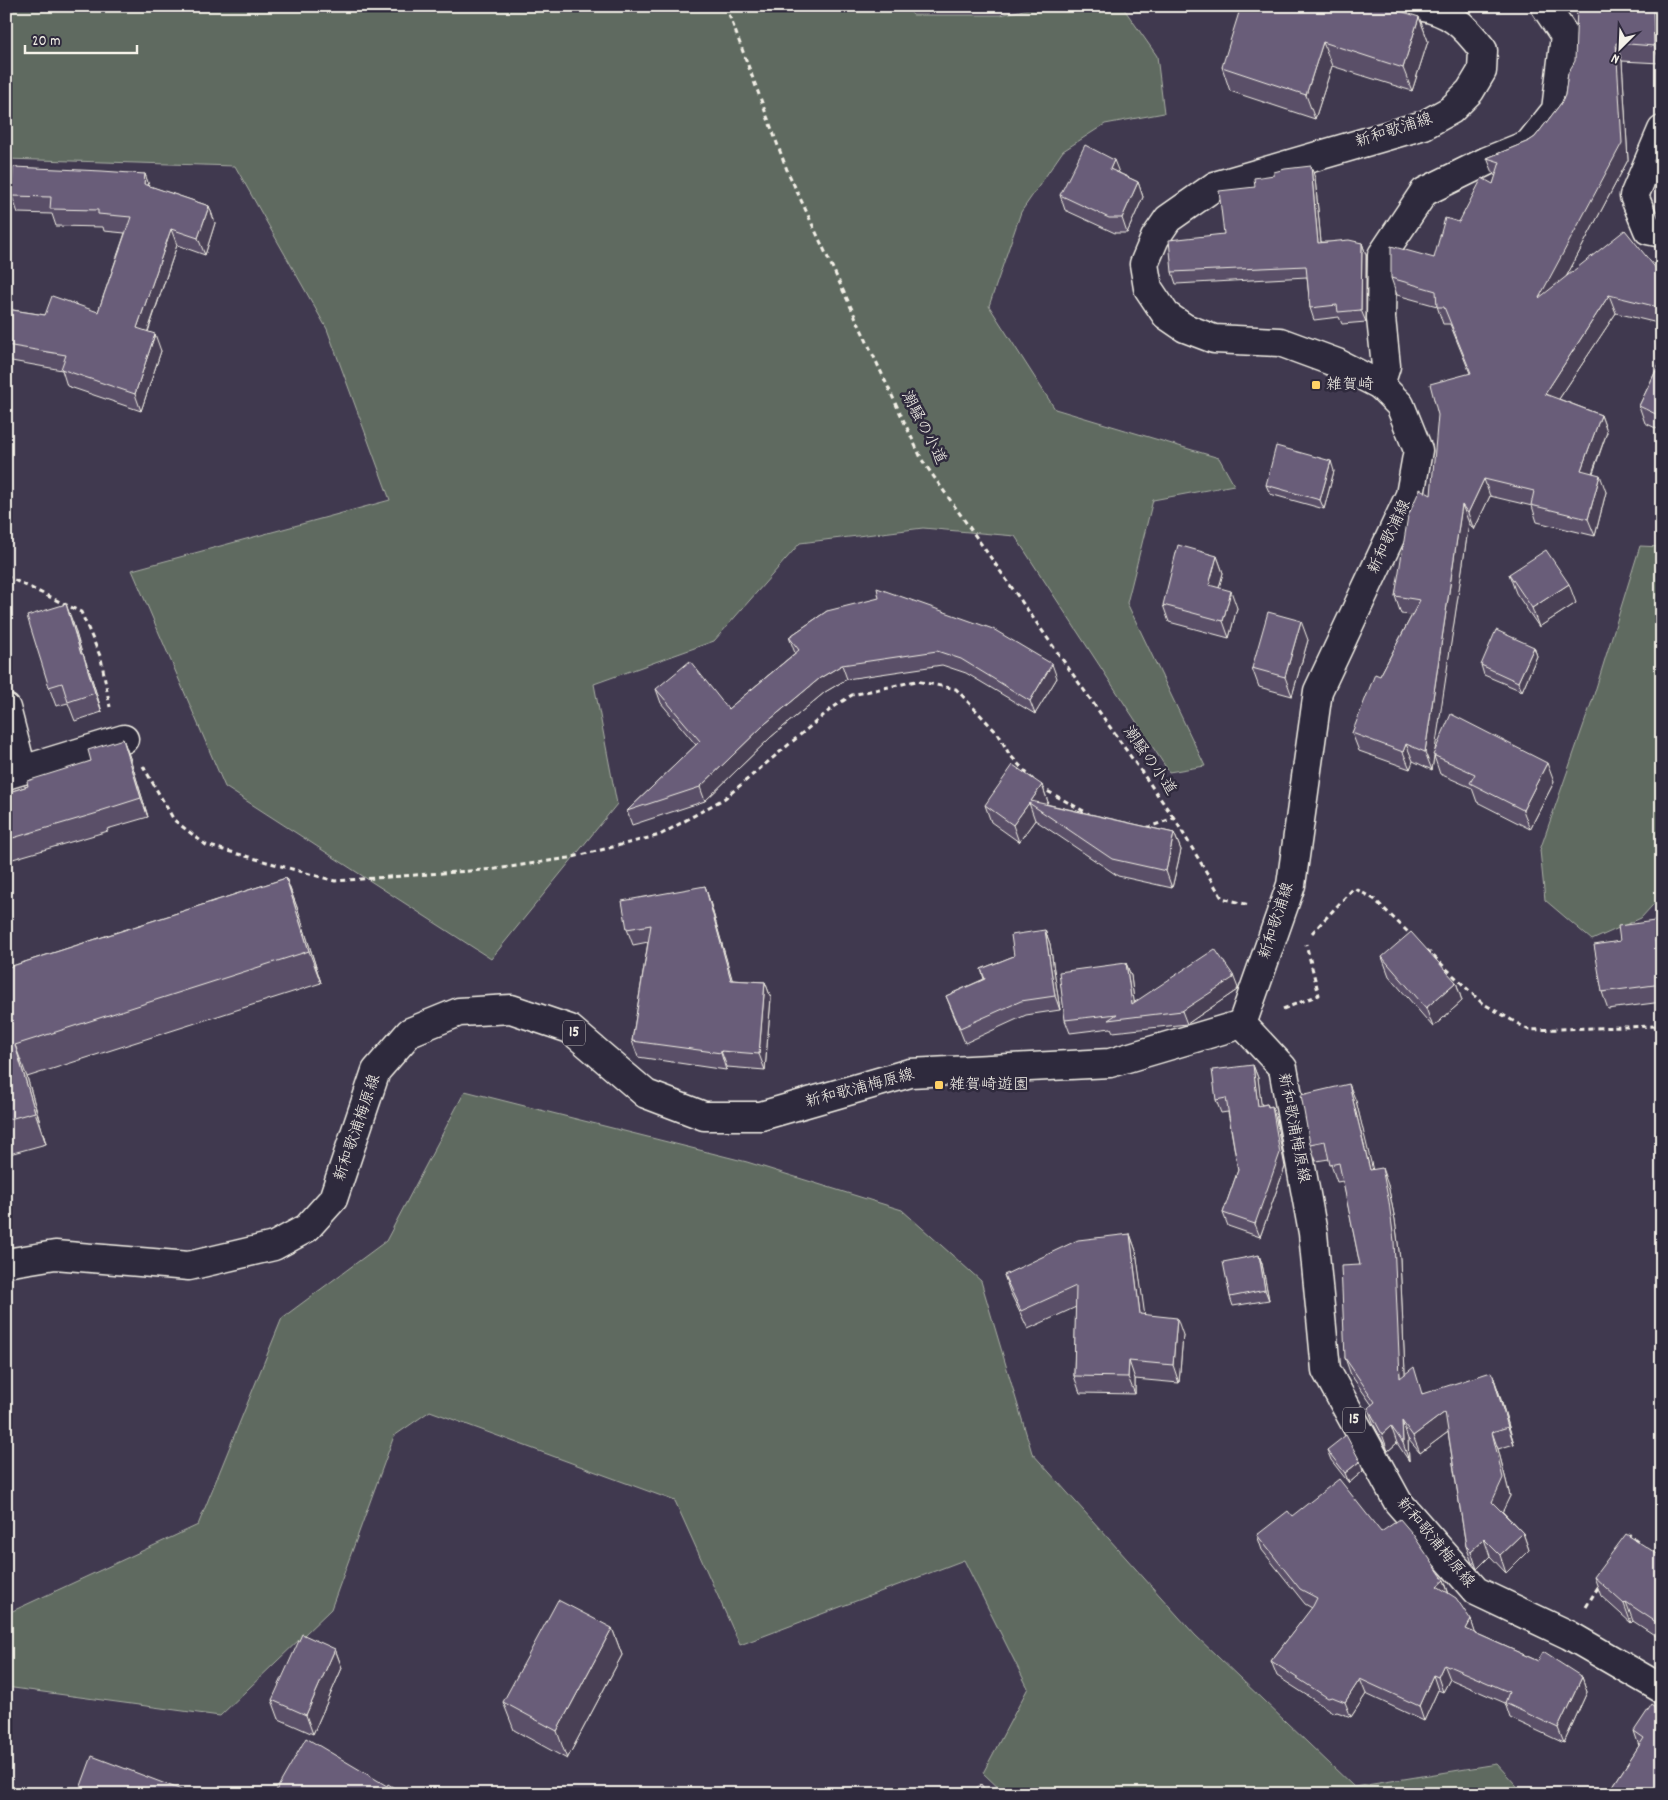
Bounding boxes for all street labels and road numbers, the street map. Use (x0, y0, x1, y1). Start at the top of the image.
street label: 新和歌浦線 (1352, 108, 1436, 154)
street label: 潮騒の小道 (895, 387, 951, 469)
street label: 新和歌浦線 (1363, 496, 1417, 578)
street label: 潮騒の小道 (1117, 722, 1181, 800)
street label: 新和歌浦線 (1254, 879, 1300, 963)
road number: 15 (563, 1020, 585, 1046)
street label: 新和歌浦梅原線 (803, 1063, 917, 1115)
street label: 新和歌浦梅原線 (329, 1071, 387, 1185)
street label: 新和歌浦梅原線 (1271, 1071, 1315, 1185)
road number: 15 (1343, 1408, 1365, 1432)
street label: 新和歌浦梅原線 (1390, 1493, 1480, 1593)

